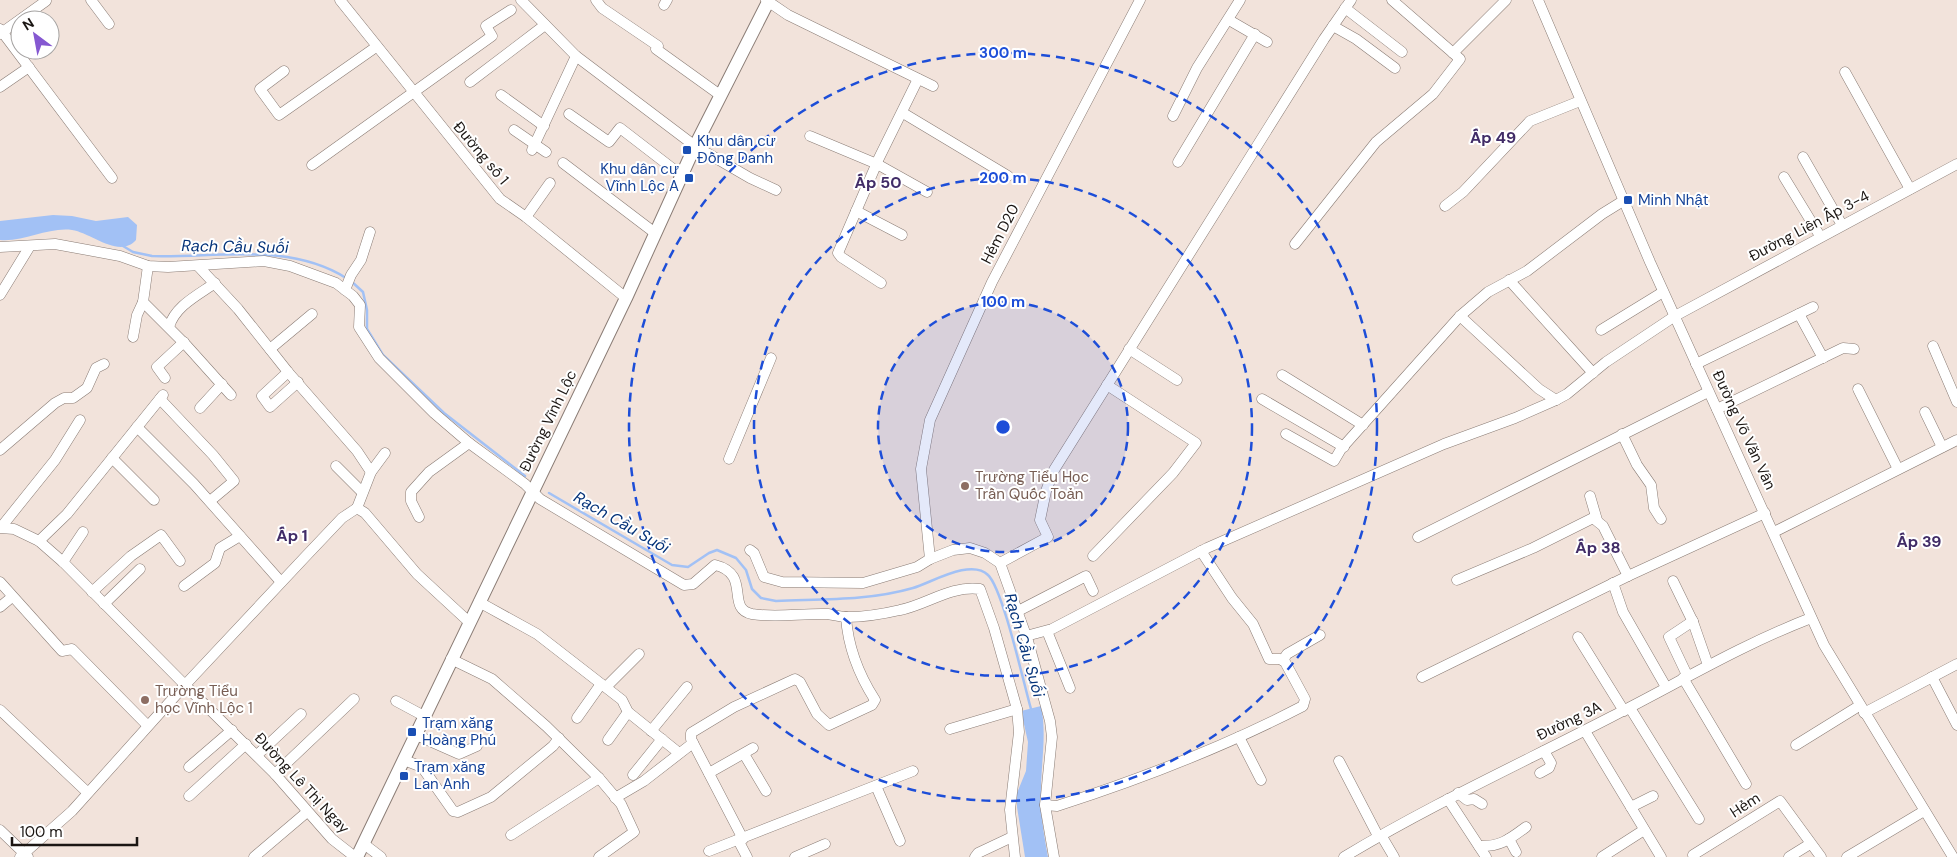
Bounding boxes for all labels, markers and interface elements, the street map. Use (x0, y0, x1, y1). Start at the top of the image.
north arrow (10, 10, 60, 60)
text: N (19, 14, 37, 34)
text: 300 m (979, 43, 1027, 63)
street label: Đường số 1 (449, 117, 513, 189)
district label: Ấp 49 (1470, 127, 1516, 148)
place label: Khu dân cư Đồng Danh (697, 131, 776, 168)
marker: Khu dân cư Đồng Danh (681, 144, 693, 156)
place label: Khu dân cư Vĩnh Lộc A (600, 159, 679, 196)
text: 200 m (979, 168, 1027, 188)
marker: Khu dân cư Vĩnh Lộc A (683, 172, 695, 184)
district label: Ấp 50 (855, 172, 901, 193)
street label: Đường Liên Ấp 3-4 (1745, 186, 1873, 266)
place label: Minh Nhật (1638, 190, 1709, 210)
marker: Minh Nhật (1622, 194, 1634, 206)
street label: Hẻm D20 (976, 201, 1024, 267)
water label: Rạch Cầu Suối (181, 235, 290, 258)
text: 100 m (981, 292, 1025, 312)
street label: Đường Vĩnh Lộc (515, 367, 581, 475)
street label: Đường Võ Văn Vân (1708, 367, 1780, 493)
centre of rings (994, 418, 1012, 436)
place label: Trường Tiểu Học Trần Quốc Toản (975, 467, 1089, 504)
marker: Trường Tiểu Học Trần Quốc Toản (959, 480, 971, 492)
water label: Rạch Cầu Suối (570, 487, 674, 559)
district label: Ấp 1 (276, 525, 308, 546)
district label: Ấp 39 (1896, 531, 1942, 552)
district label: Ấp 38 (1575, 537, 1621, 558)
water label: Rạch Cầu Suối (1000, 591, 1050, 701)
place label: Trường Tiểu học Vĩnh Lộc 1 (155, 681, 253, 718)
marker: Trường Tiểu học Vĩnh Lộc 1 (139, 694, 151, 706)
street label: Đường 3A (1533, 697, 1605, 745)
place label: Trạm xăng Hoàng Phú (422, 713, 496, 750)
marker: Trạm xăng Hoàng Phú (406, 726, 418, 738)
street label: Đường Lê Thị Ngay (250, 728, 354, 838)
place label: Trạm xăng Lan Anh (414, 757, 485, 794)
marker: Trạm xăng Lan Anh (398, 770, 410, 782)
street label: Hẻm (1726, 788, 1764, 822)
scale bar (12, 814, 138, 846)
text: 100 m (20, 822, 63, 842)

